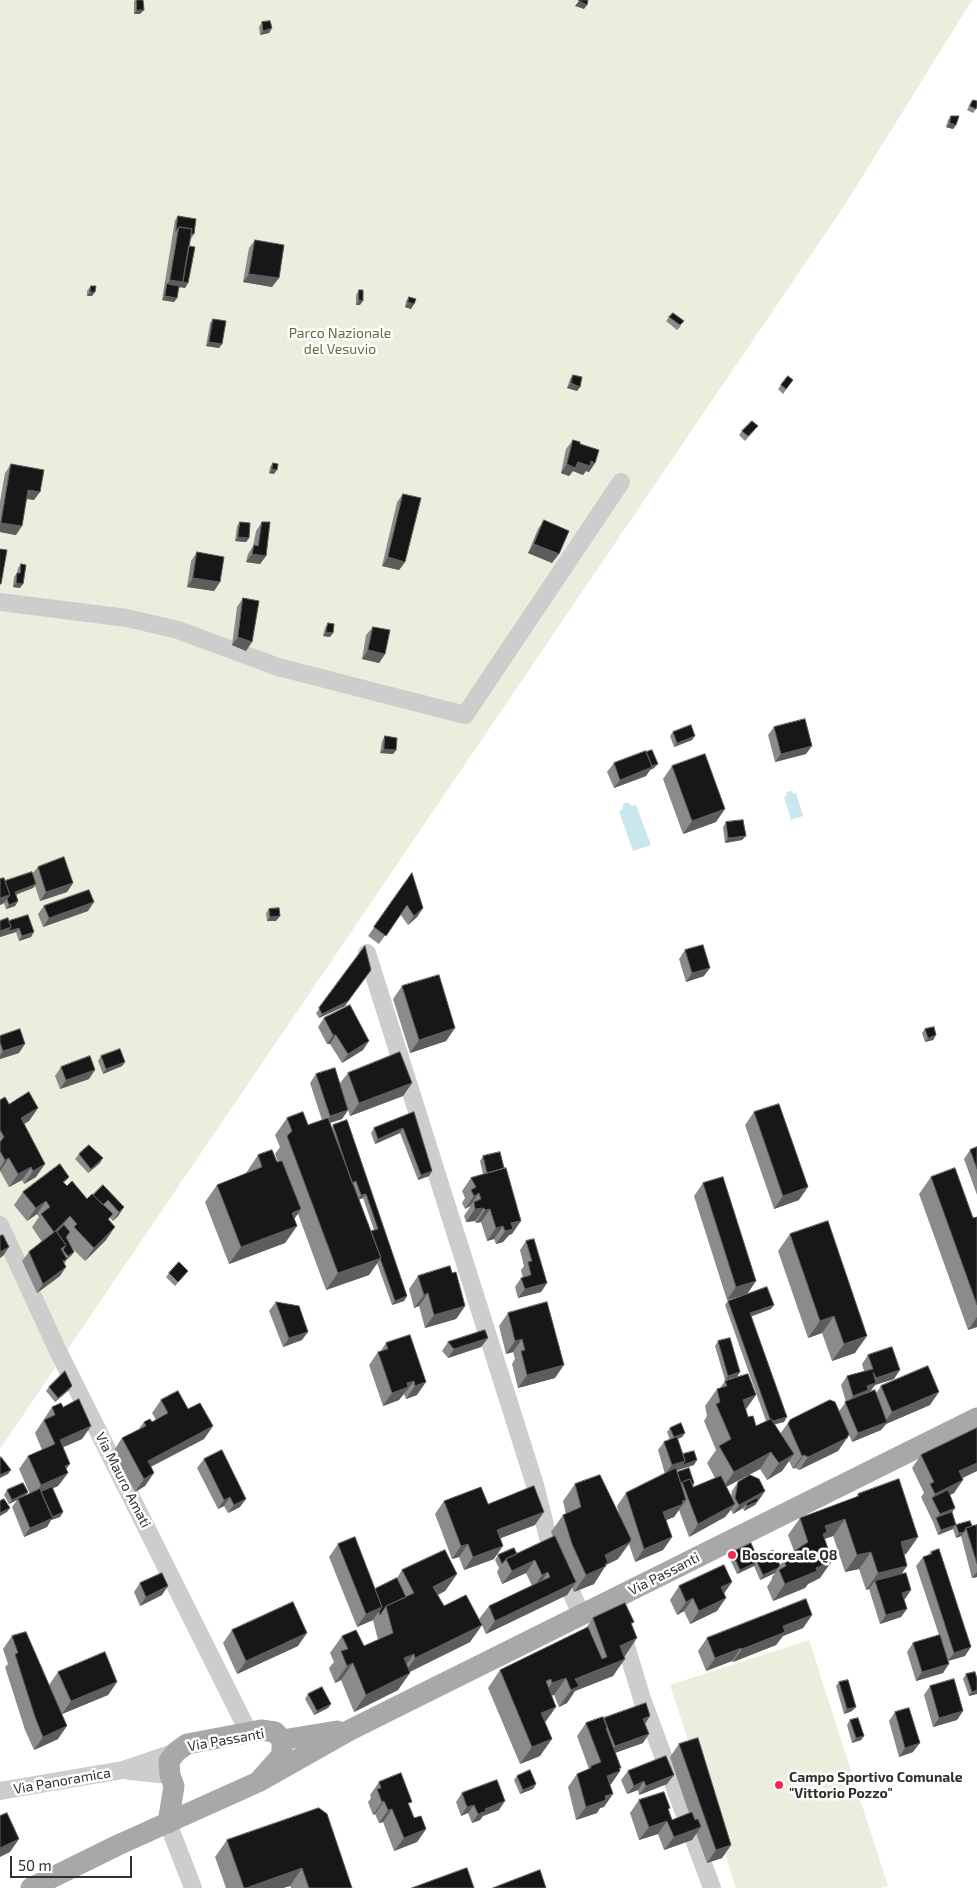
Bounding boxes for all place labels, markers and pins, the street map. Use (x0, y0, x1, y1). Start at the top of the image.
place label: Boscoreale Q8 (742, 1547, 838, 1563)
marker: Boscoreale Q8 (726, 1549, 738, 1561)
place label: Campo Sportivo Comunale "Vittorio Pozzo" (789, 1769, 963, 1801)
marker: Campo Sportivo Comunale "Vittorio Pozzo" (773, 1779, 785, 1791)

